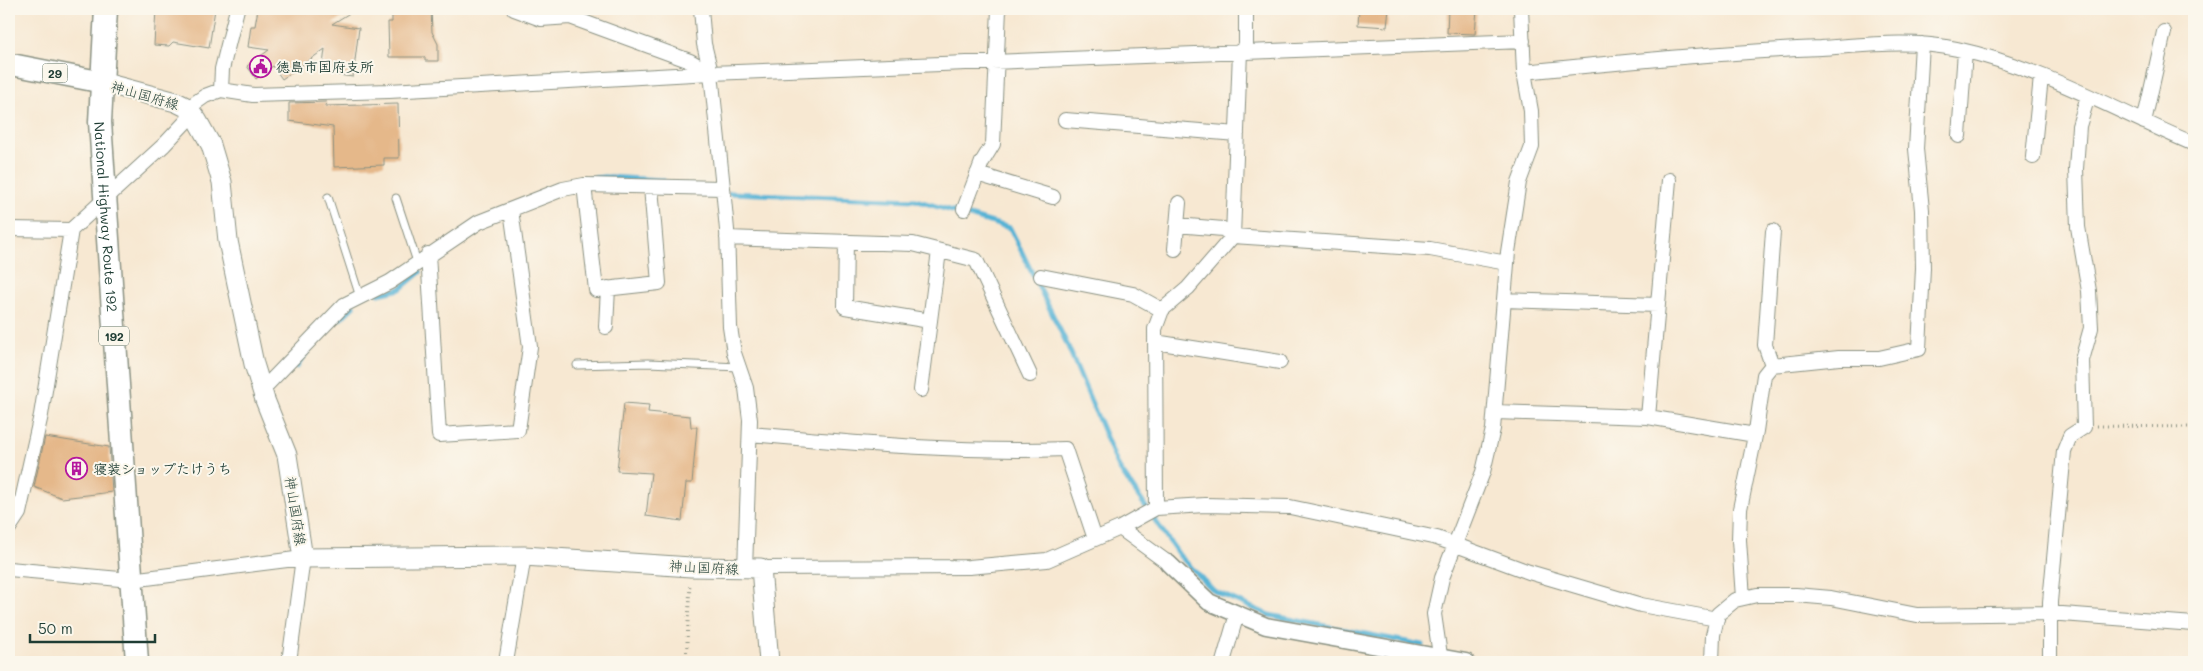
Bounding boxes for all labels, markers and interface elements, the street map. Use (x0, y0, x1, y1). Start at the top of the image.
public building icon: 徳島市国府支所 (248, 54, 272, 78)
place label: 徳島市国府支所 (276, 57, 374, 76)
road number: 29 (42, 64, 68, 82)
street label: 神山国府線 (109, 76, 181, 114)
street label: National Highway Route 192 (90, 121, 122, 312)
road number: 192 (99, 326, 129, 346)
building icon: 寝装ショップたけうち (65, 456, 89, 480)
place label: 寝装ショップたけうち (93, 459, 232, 478)
street label: 神山国府線 (281, 475, 311, 547)
street label: 神山国府線 (669, 556, 739, 578)
scale bar (30, 611, 155, 643)
text: 50 m (38, 618, 73, 638)

